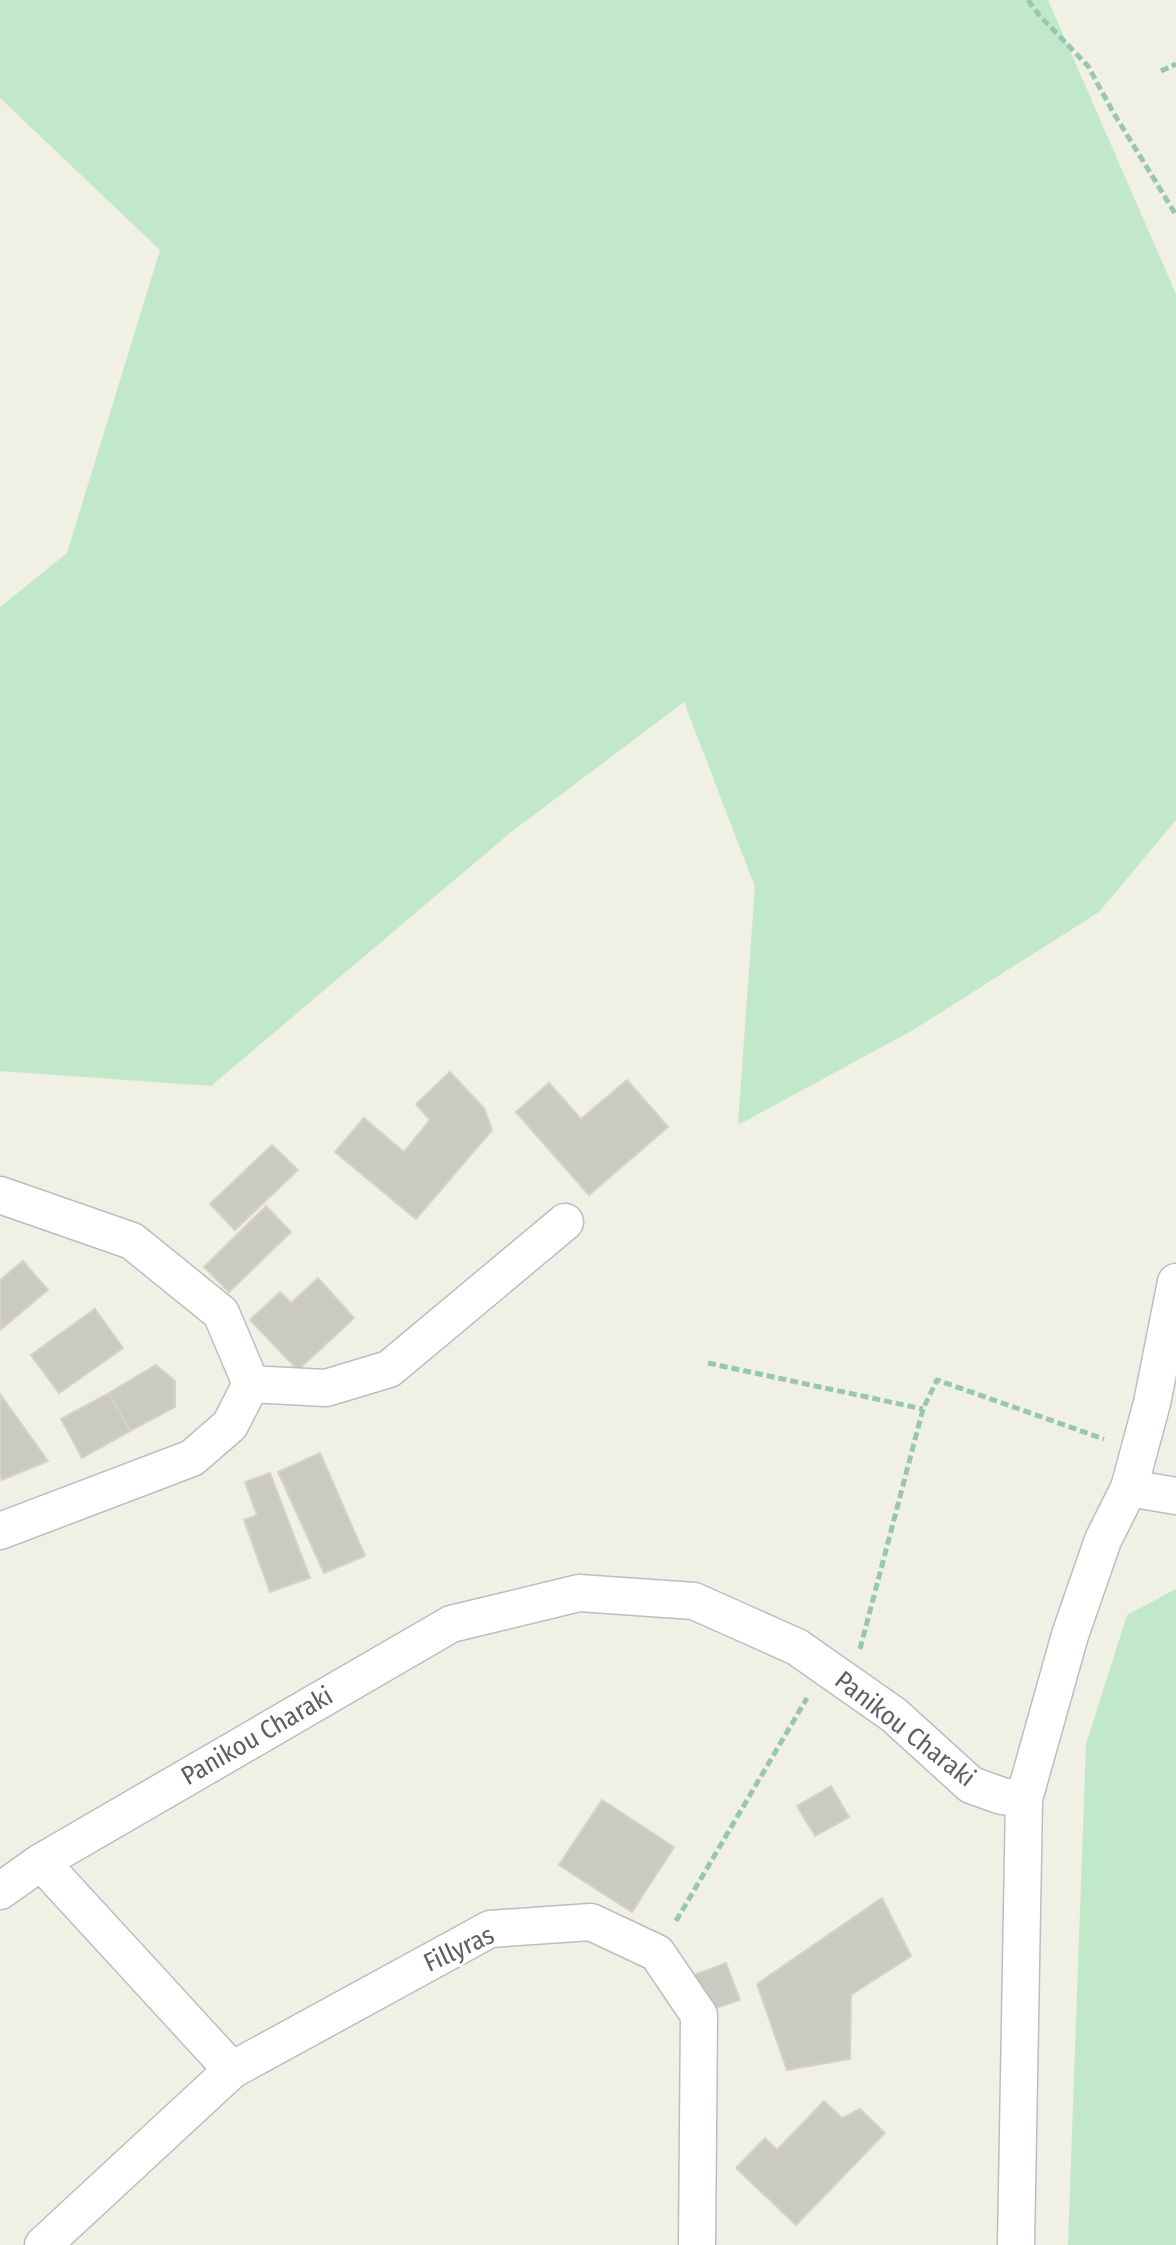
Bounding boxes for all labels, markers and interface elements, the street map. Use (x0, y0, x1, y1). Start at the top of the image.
street label: Panikou Charaki (829, 1665, 981, 1793)
street label: Panikou Charaki (176, 1680, 338, 1792)
street label: Fillyras (419, 1919, 499, 1979)

